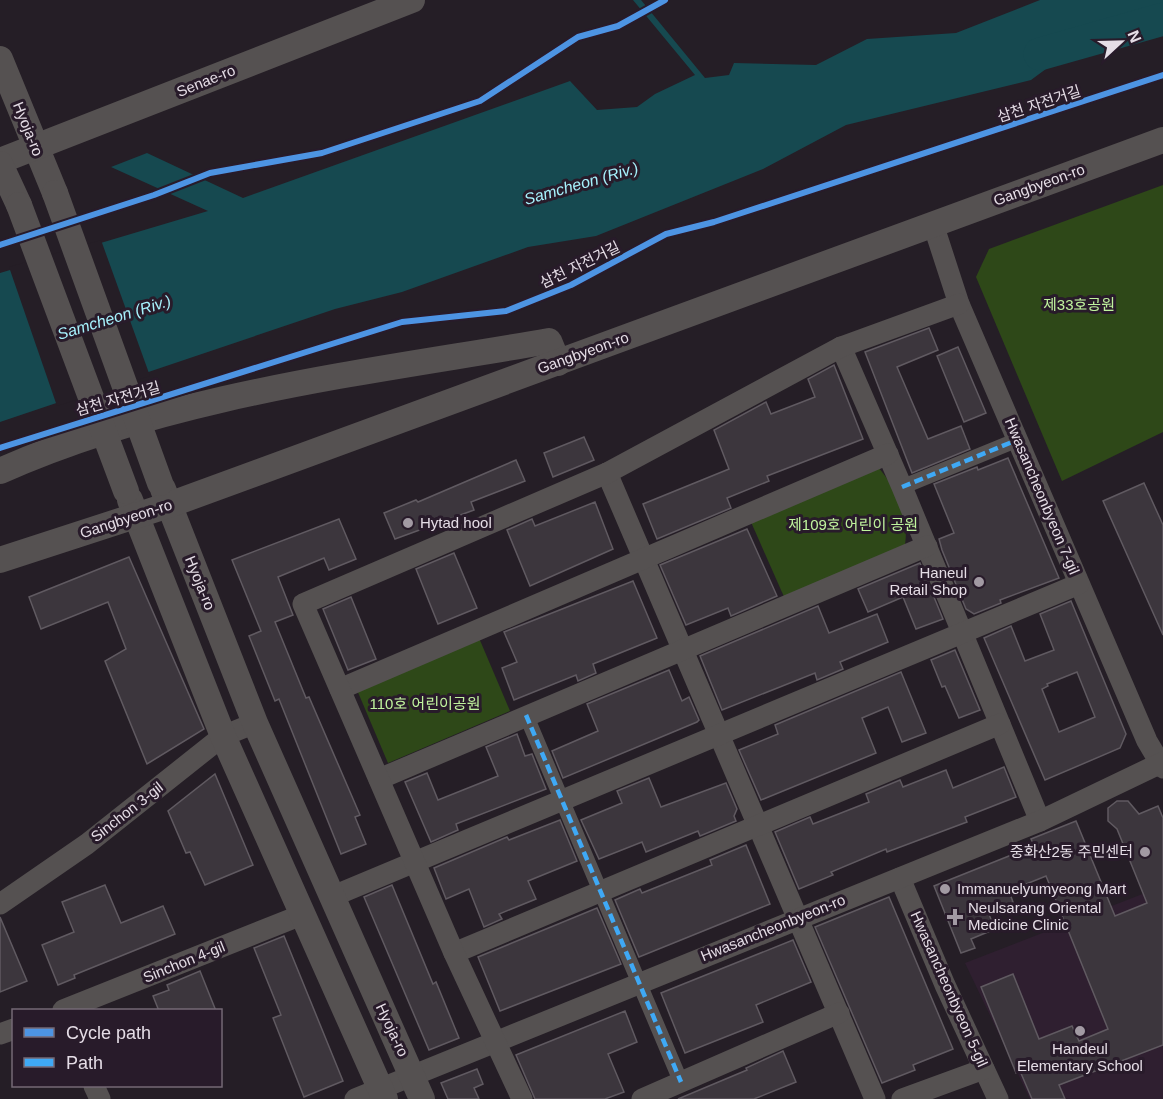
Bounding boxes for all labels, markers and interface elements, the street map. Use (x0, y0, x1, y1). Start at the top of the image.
north arrow (1091, 12, 1151, 72)
text: N (1124, 28, 1144, 45)
street label: Senae-ro (174, 61, 238, 100)
street label: 삼천 자전거길 (995, 82, 1083, 125)
street label: Hyoja-ro (10, 99, 47, 158)
water label: Samcheon (Riv.) (522, 159, 640, 208)
street label: Gangbyeon-ro (991, 160, 1087, 209)
street label: 삼천 자전거길 (537, 238, 623, 291)
water label: Samcheon (Riv.) (55, 292, 173, 343)
park label: 제33호공원 (1043, 296, 1115, 313)
street label: Gangbyeon-ro (535, 328, 631, 377)
street label: 삼천 자전거길 (74, 378, 162, 419)
street label: Hwasancheonbyeon 7-gil (1002, 415, 1083, 577)
street label: Gangbyeon-ro (78, 496, 174, 541)
place label: Hytad hool (420, 514, 492, 531)
marker: Hytad hool (401, 516, 415, 530)
park label: 제109호 어린이 공원 (788, 516, 918, 533)
street label: Hyoja-ro (182, 553, 219, 612)
place label: Haneul Retail Shop (889, 564, 967, 598)
marker: Haneul Retail Shop (972, 575, 986, 589)
park label: 110호 어린이공원 (370, 695, 480, 712)
street label: Sinchon 3-gil (87, 778, 166, 845)
place label: 중화산2동 주민센터 (1010, 843, 1133, 860)
marker: 중화산2동 주민센터 (1138, 845, 1152, 859)
place label: Immanuelyumyeong Mart (957, 880, 1127, 897)
marker: Immanuelyumyeong Mart (938, 882, 952, 896)
street label: Hwasancheonbyeon-ro (698, 891, 848, 964)
place label: Neulsarang Oriental Medicine Clinic (968, 899, 1101, 933)
street label: Hwasancheonbyeon 5-gil (907, 908, 991, 1069)
marker: Neulsarang Oriental Medicine Clinic (946, 908, 964, 926)
street label: Sinchon 4-gil (140, 937, 227, 986)
street label: Hyoja-ro (373, 1001, 412, 1059)
legend (12, 1009, 222, 1087)
text: Cycle path (66, 1023, 151, 1043)
marker: Handeul Elementary School (1073, 1024, 1087, 1038)
place label: Handeul Elementary School (1017, 1040, 1143, 1074)
text: Path (66, 1053, 103, 1073)

